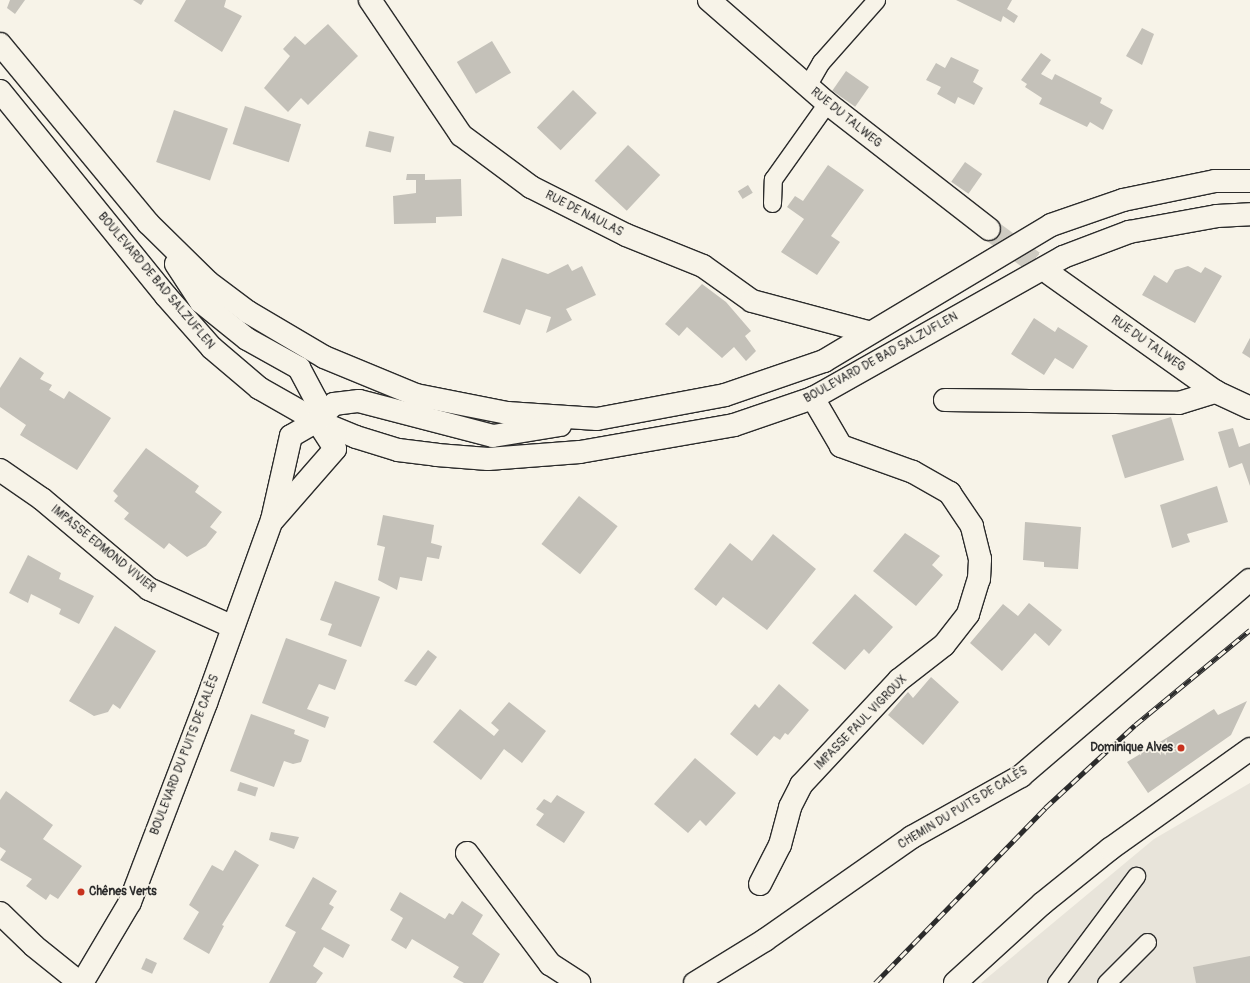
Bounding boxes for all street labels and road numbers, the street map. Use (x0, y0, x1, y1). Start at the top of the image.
street label: RUE DU TALWEG (808, 85, 884, 151)
street label: RUE DE NAULAS (543, 188, 625, 240)
street label: BOULEVARD DE BAD SALZUFLEN (95, 210, 217, 352)
street label: BOULEVARD DE BAD SALZUFLEN (801, 310, 961, 406)
street label: RUE DU TALWEG (1108, 313, 1188, 375)
street label: IMPASSE EDMOND VIVIER (48, 502, 158, 596)
street label: BOULEVARD DU PUITS DE CALÈS (148, 673, 222, 837)
street label: IMPASSE PAUL VIGROUX (812, 673, 910, 773)
street label: CHEMIN DU PUITS DE CALÈS (896, 764, 1030, 852)

